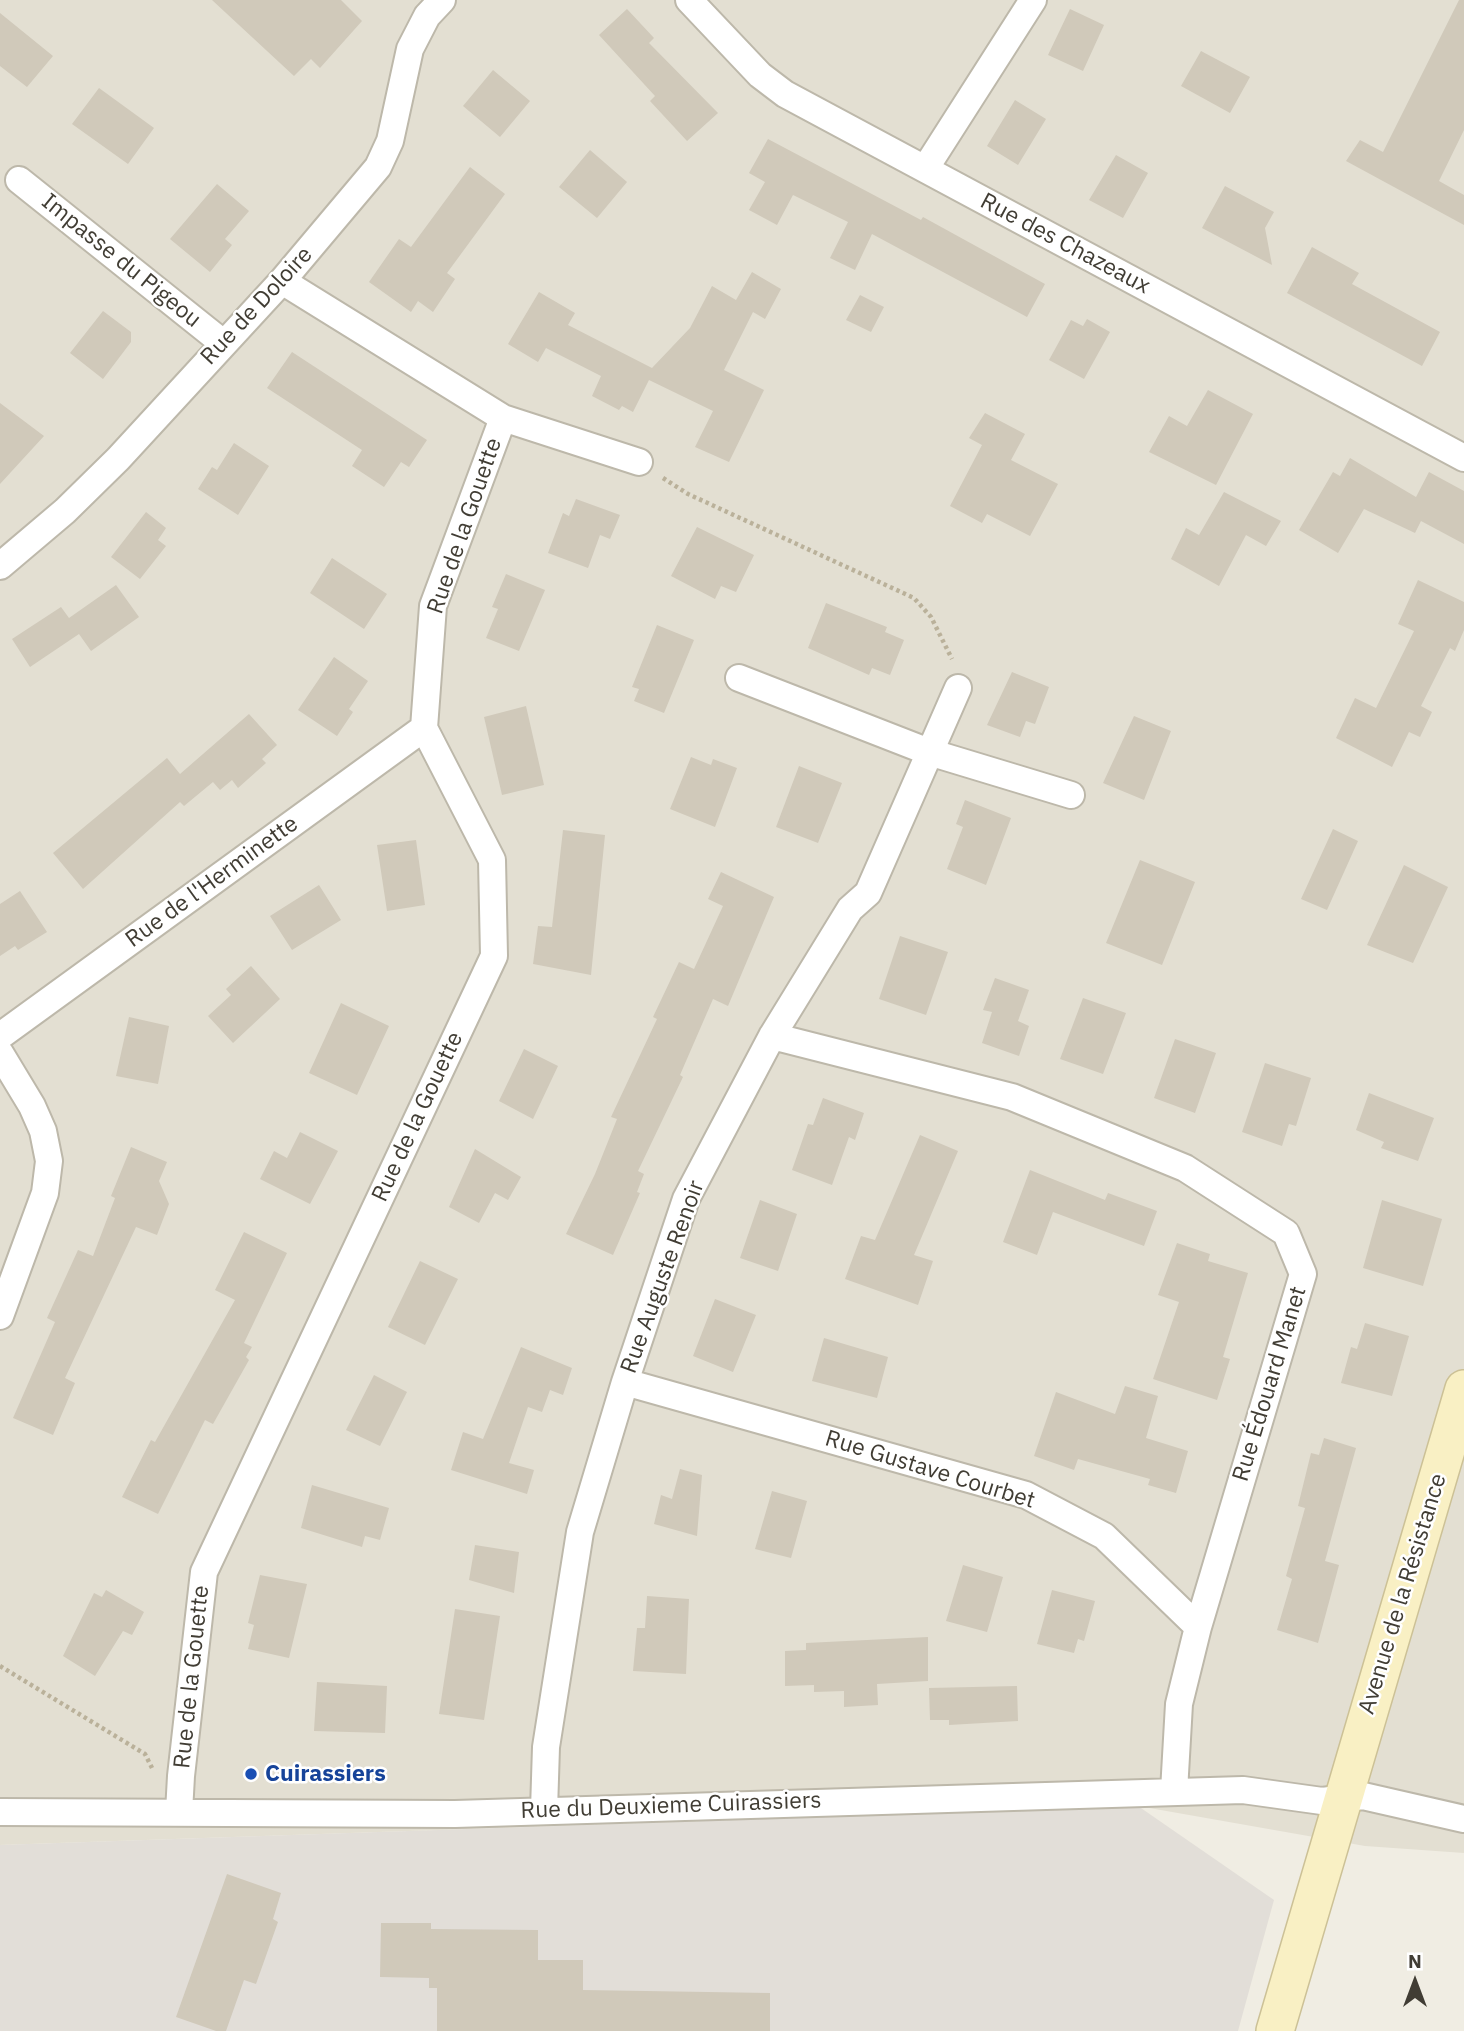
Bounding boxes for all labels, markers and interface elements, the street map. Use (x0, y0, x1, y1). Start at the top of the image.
street label: Impasse du Pigeou (36, 188, 206, 334)
street label: Rue des Chazeaux (975, 188, 1155, 300)
street label: Rue de Doloire (195, 241, 319, 371)
street label: Rue de la Gouette (422, 434, 508, 618)
street label: Rue de l'Herminette (120, 810, 304, 954)
street label: Rue de la Gouette (367, 1028, 469, 1206)
street label: Rue Auguste Renoir (615, 1177, 711, 1377)
street label: Rue Édouard Manet (1227, 1283, 1313, 1485)
street label: Rue Gustave Courbet (822, 1425, 1038, 1515)
street label: Avenue de la Résistance (1353, 1470, 1453, 1718)
street label: Rue de la Gouette (169, 1584, 215, 1770)
place label: Cuirassiers (265, 1760, 386, 1788)
marker: Cuirassiers (243, 1766, 259, 1782)
street label: Rue du Deuxieme Cuirassiers (520, 1787, 822, 1825)
north arrow (1380, 1947, 1450, 2017)
text: N (1408, 1949, 1422, 1973)

